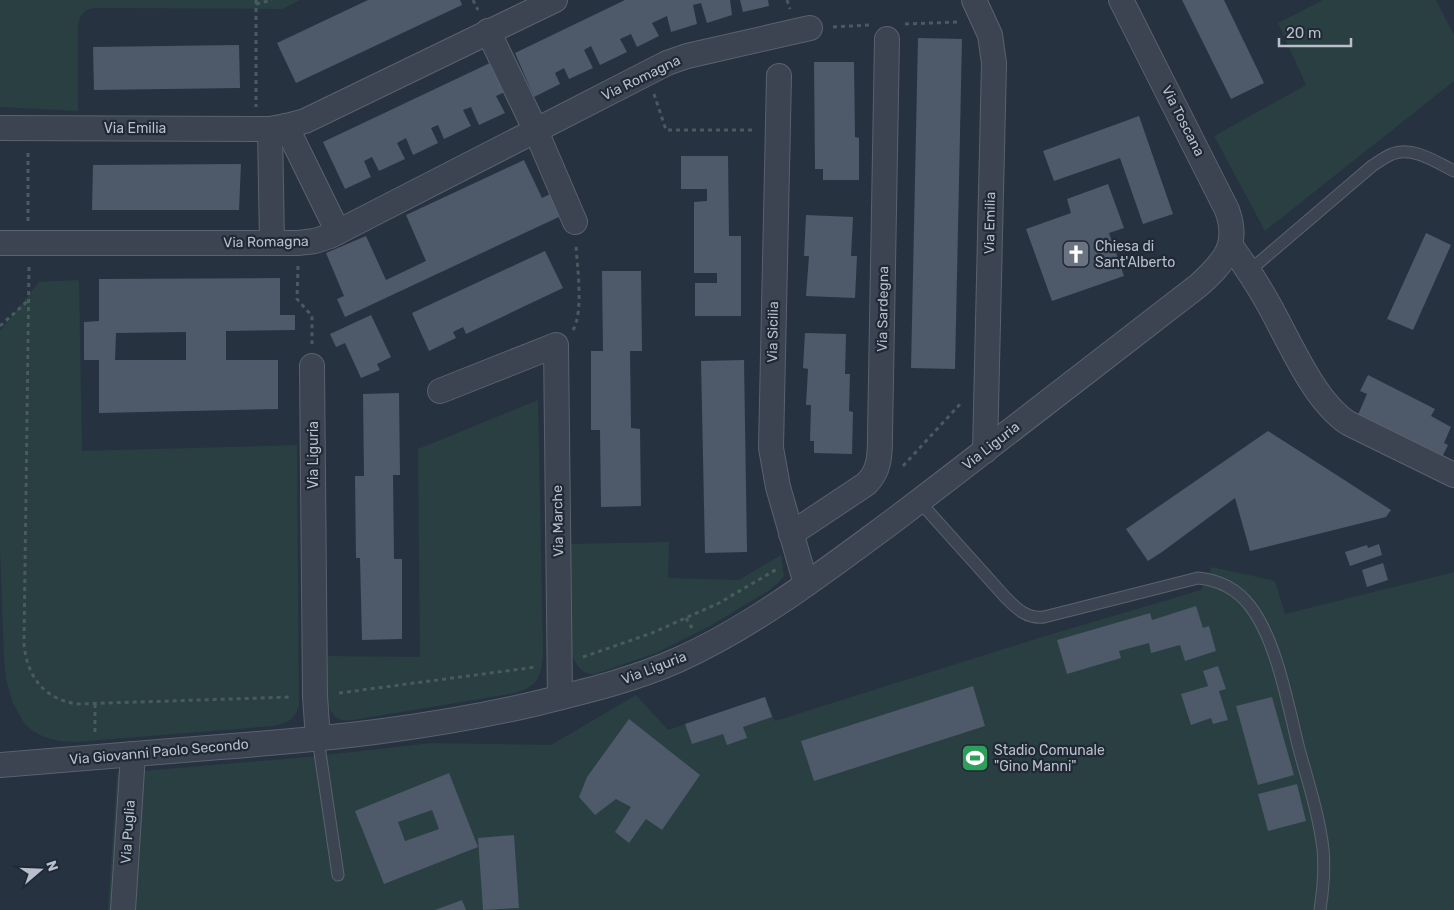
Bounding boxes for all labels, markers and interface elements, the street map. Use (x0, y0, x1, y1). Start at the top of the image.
scale bar (1279, 15, 1352, 47)
text: 20 m (1286, 24, 1321, 42)
street label: Via Romagna (599, 52, 683, 104)
street label: Via Toscana (1158, 83, 1208, 159)
street label: Via Emilia (104, 120, 166, 137)
street label: Via Emilia (981, 192, 999, 254)
street label: Via Romagna (223, 233, 309, 251)
place label: Chiesa di Sant'Alberto (1095, 238, 1175, 271)
church icon: Chiesa di Sant'Alberto (1061, 239, 1091, 269)
street label: Via Sardegna (874, 266, 892, 352)
street label: Via Sicilia (764, 301, 782, 363)
street label: Via Liguria (959, 418, 1023, 474)
street label: Via Liguria (305, 421, 322, 489)
street label: Via Marche (549, 485, 567, 557)
street label: Via Liguria (619, 648, 689, 688)
street label: Via Giovanni Paolo Secondo (69, 736, 249, 768)
place label: Stadio Comunale "Gino Manni" (994, 742, 1105, 775)
sports icon: Stadio Comunale "Gino Manni" (960, 743, 990, 773)
street label: Via Puglia (117, 800, 139, 864)
north arrow (15, 845, 65, 895)
text: N (42, 858, 61, 873)

